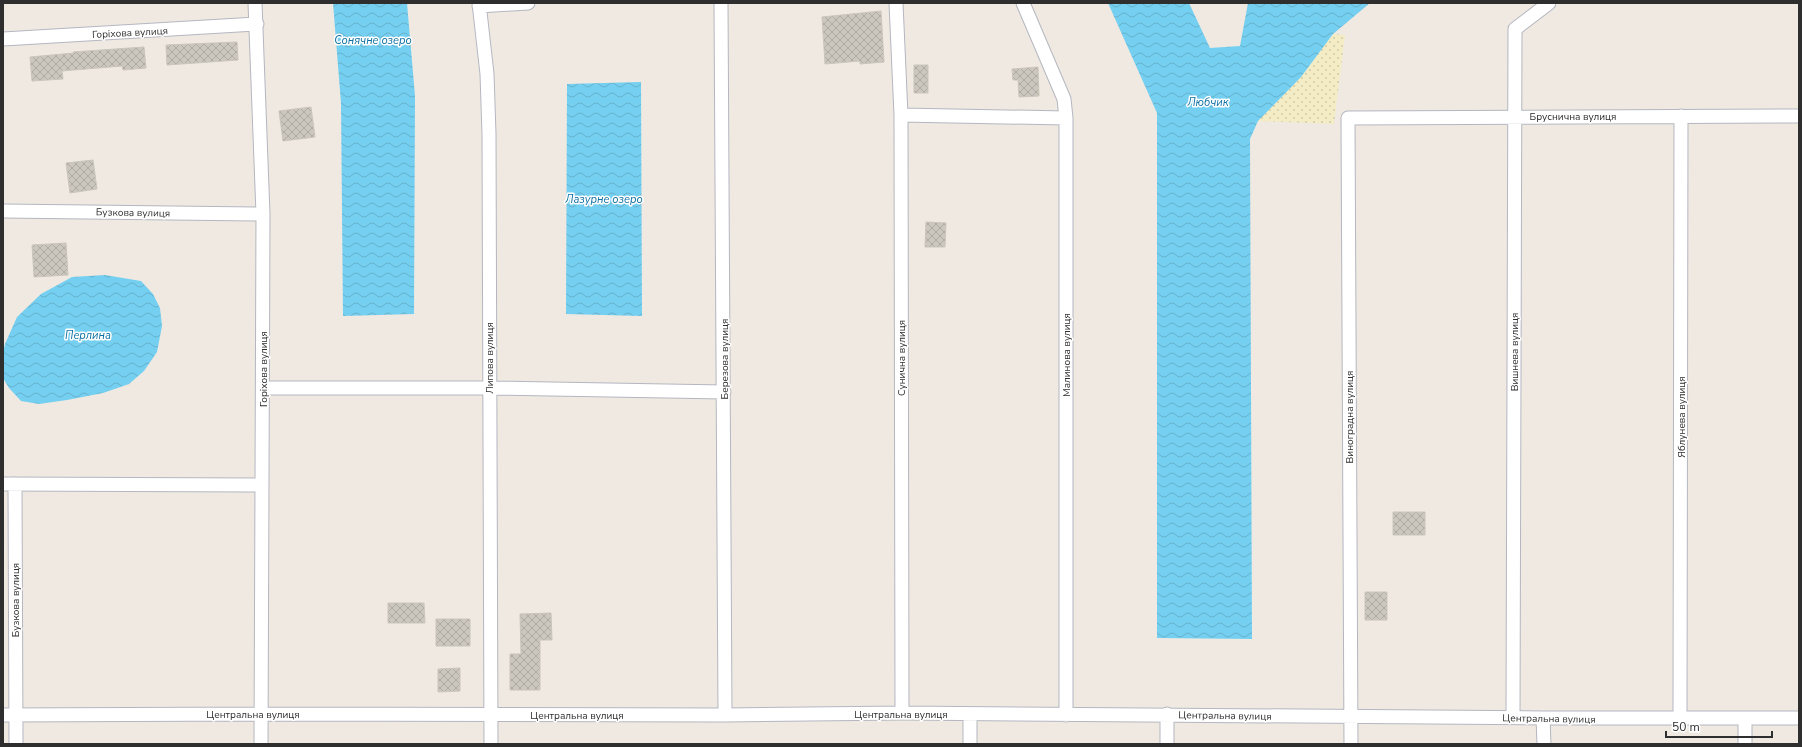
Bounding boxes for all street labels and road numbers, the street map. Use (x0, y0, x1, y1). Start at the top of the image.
street label: Горіхова вулиця (92, 24, 168, 42)
street label: Бруснична вулиця (1530, 110, 1616, 124)
street label: Бузкова вулиця (96, 205, 170, 221)
street label: Малинова вулиця (1060, 313, 1074, 397)
street label: Вишнева вулиця (1508, 313, 1522, 391)
street label: Березова вулиця (718, 319, 732, 399)
street label: Сунична вулиця (895, 320, 909, 396)
street label: Липова вулиця (483, 322, 497, 394)
street label: Горіхова вулиця (257, 331, 271, 407)
street label: Виноградна вулиця (1343, 371, 1357, 463)
street label: Яблунева вулиця (1675, 376, 1689, 458)
street label: Бузкова вулиця (9, 563, 23, 637)
street label: Центральна вулиця (206, 708, 300, 722)
street label: Центральна вулиця (854, 708, 948, 722)
street label: Центральна вулиця (1178, 708, 1272, 724)
street label: Центральна вулиця (530, 709, 624, 723)
street label: Центральна вулиця (1502, 711, 1596, 727)

